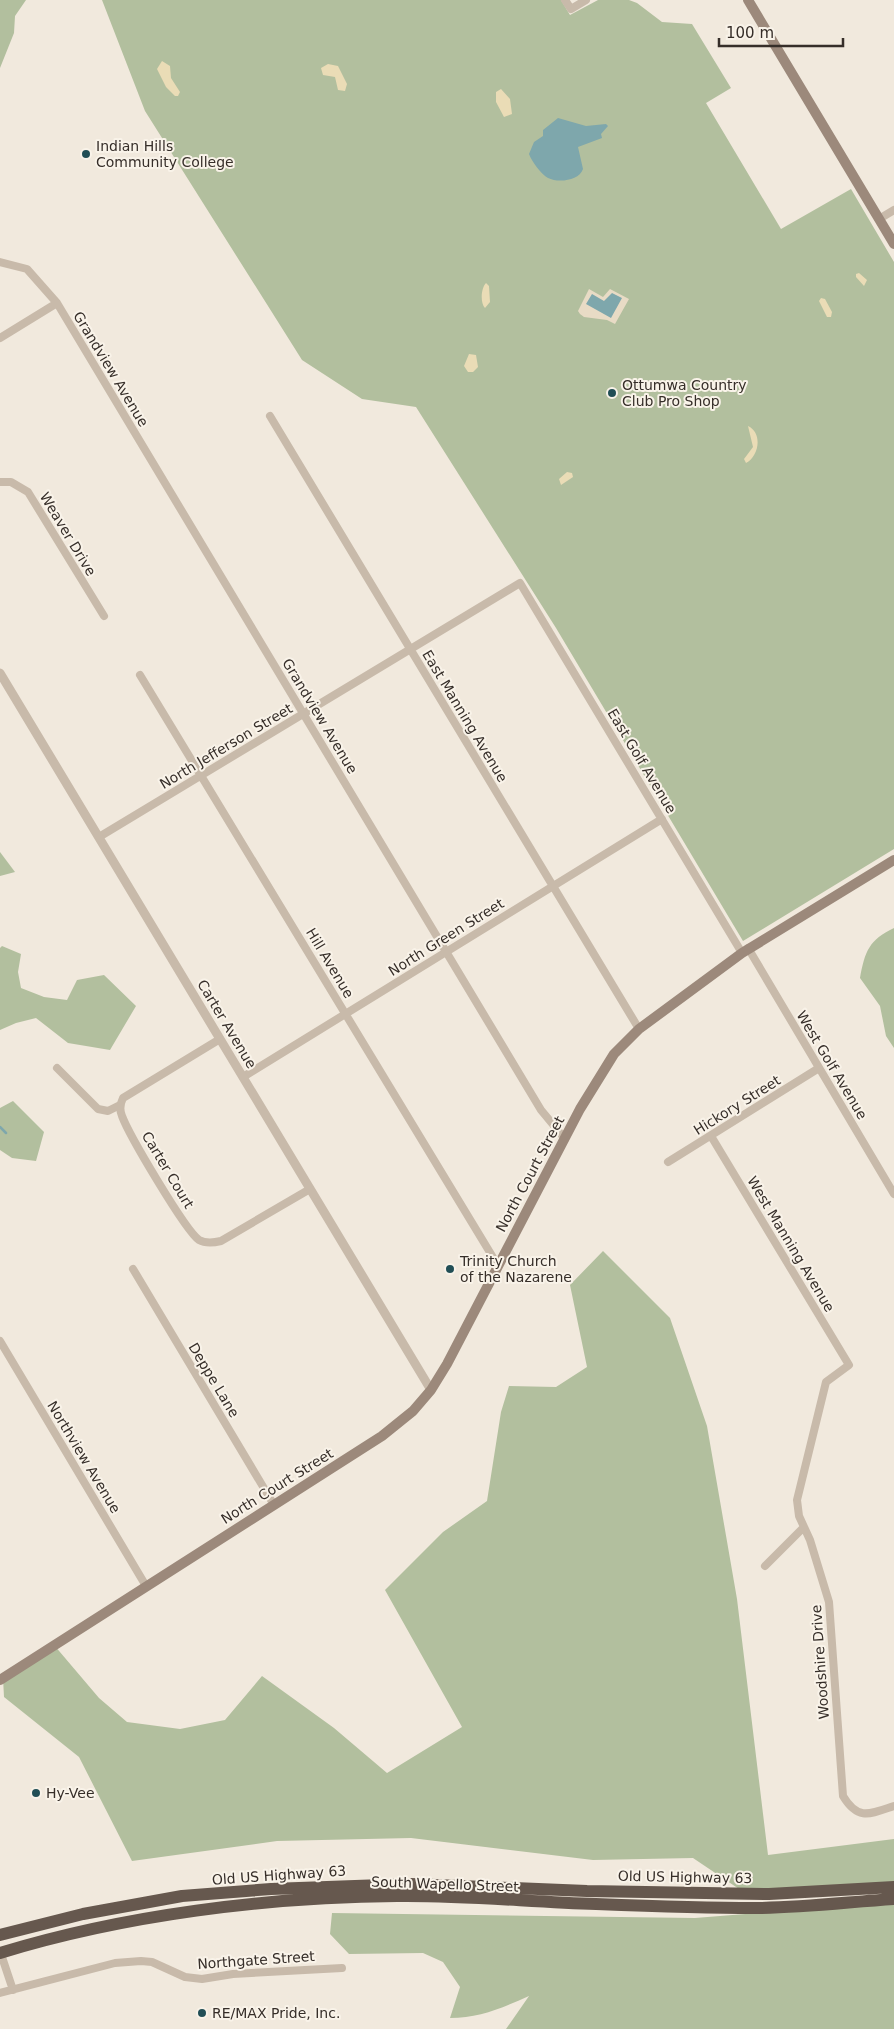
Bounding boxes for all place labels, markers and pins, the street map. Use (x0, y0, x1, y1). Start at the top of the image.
place label: Indian Hills Community College (96, 138, 234, 170)
marker: Indian Hills Community College (80, 148, 92, 160)
place label: Ottumwa Country Club Pro Shop (622, 377, 747, 409)
marker: Ottumwa Country Club Pro Shop (606, 387, 618, 399)
place label: Trinity Church of the Nazarene (459, 1253, 572, 1285)
marker: Trinity Church of the Nazarene (444, 1263, 456, 1275)
place label: Hy-Vee (46, 1785, 95, 1801)
marker: Hy-Vee (30, 1787, 42, 1799)
place label: RE/MAX Pride, Inc. (212, 2005, 340, 2021)
marker: RE/MAX Pride, Inc. (196, 2007, 208, 2019)

